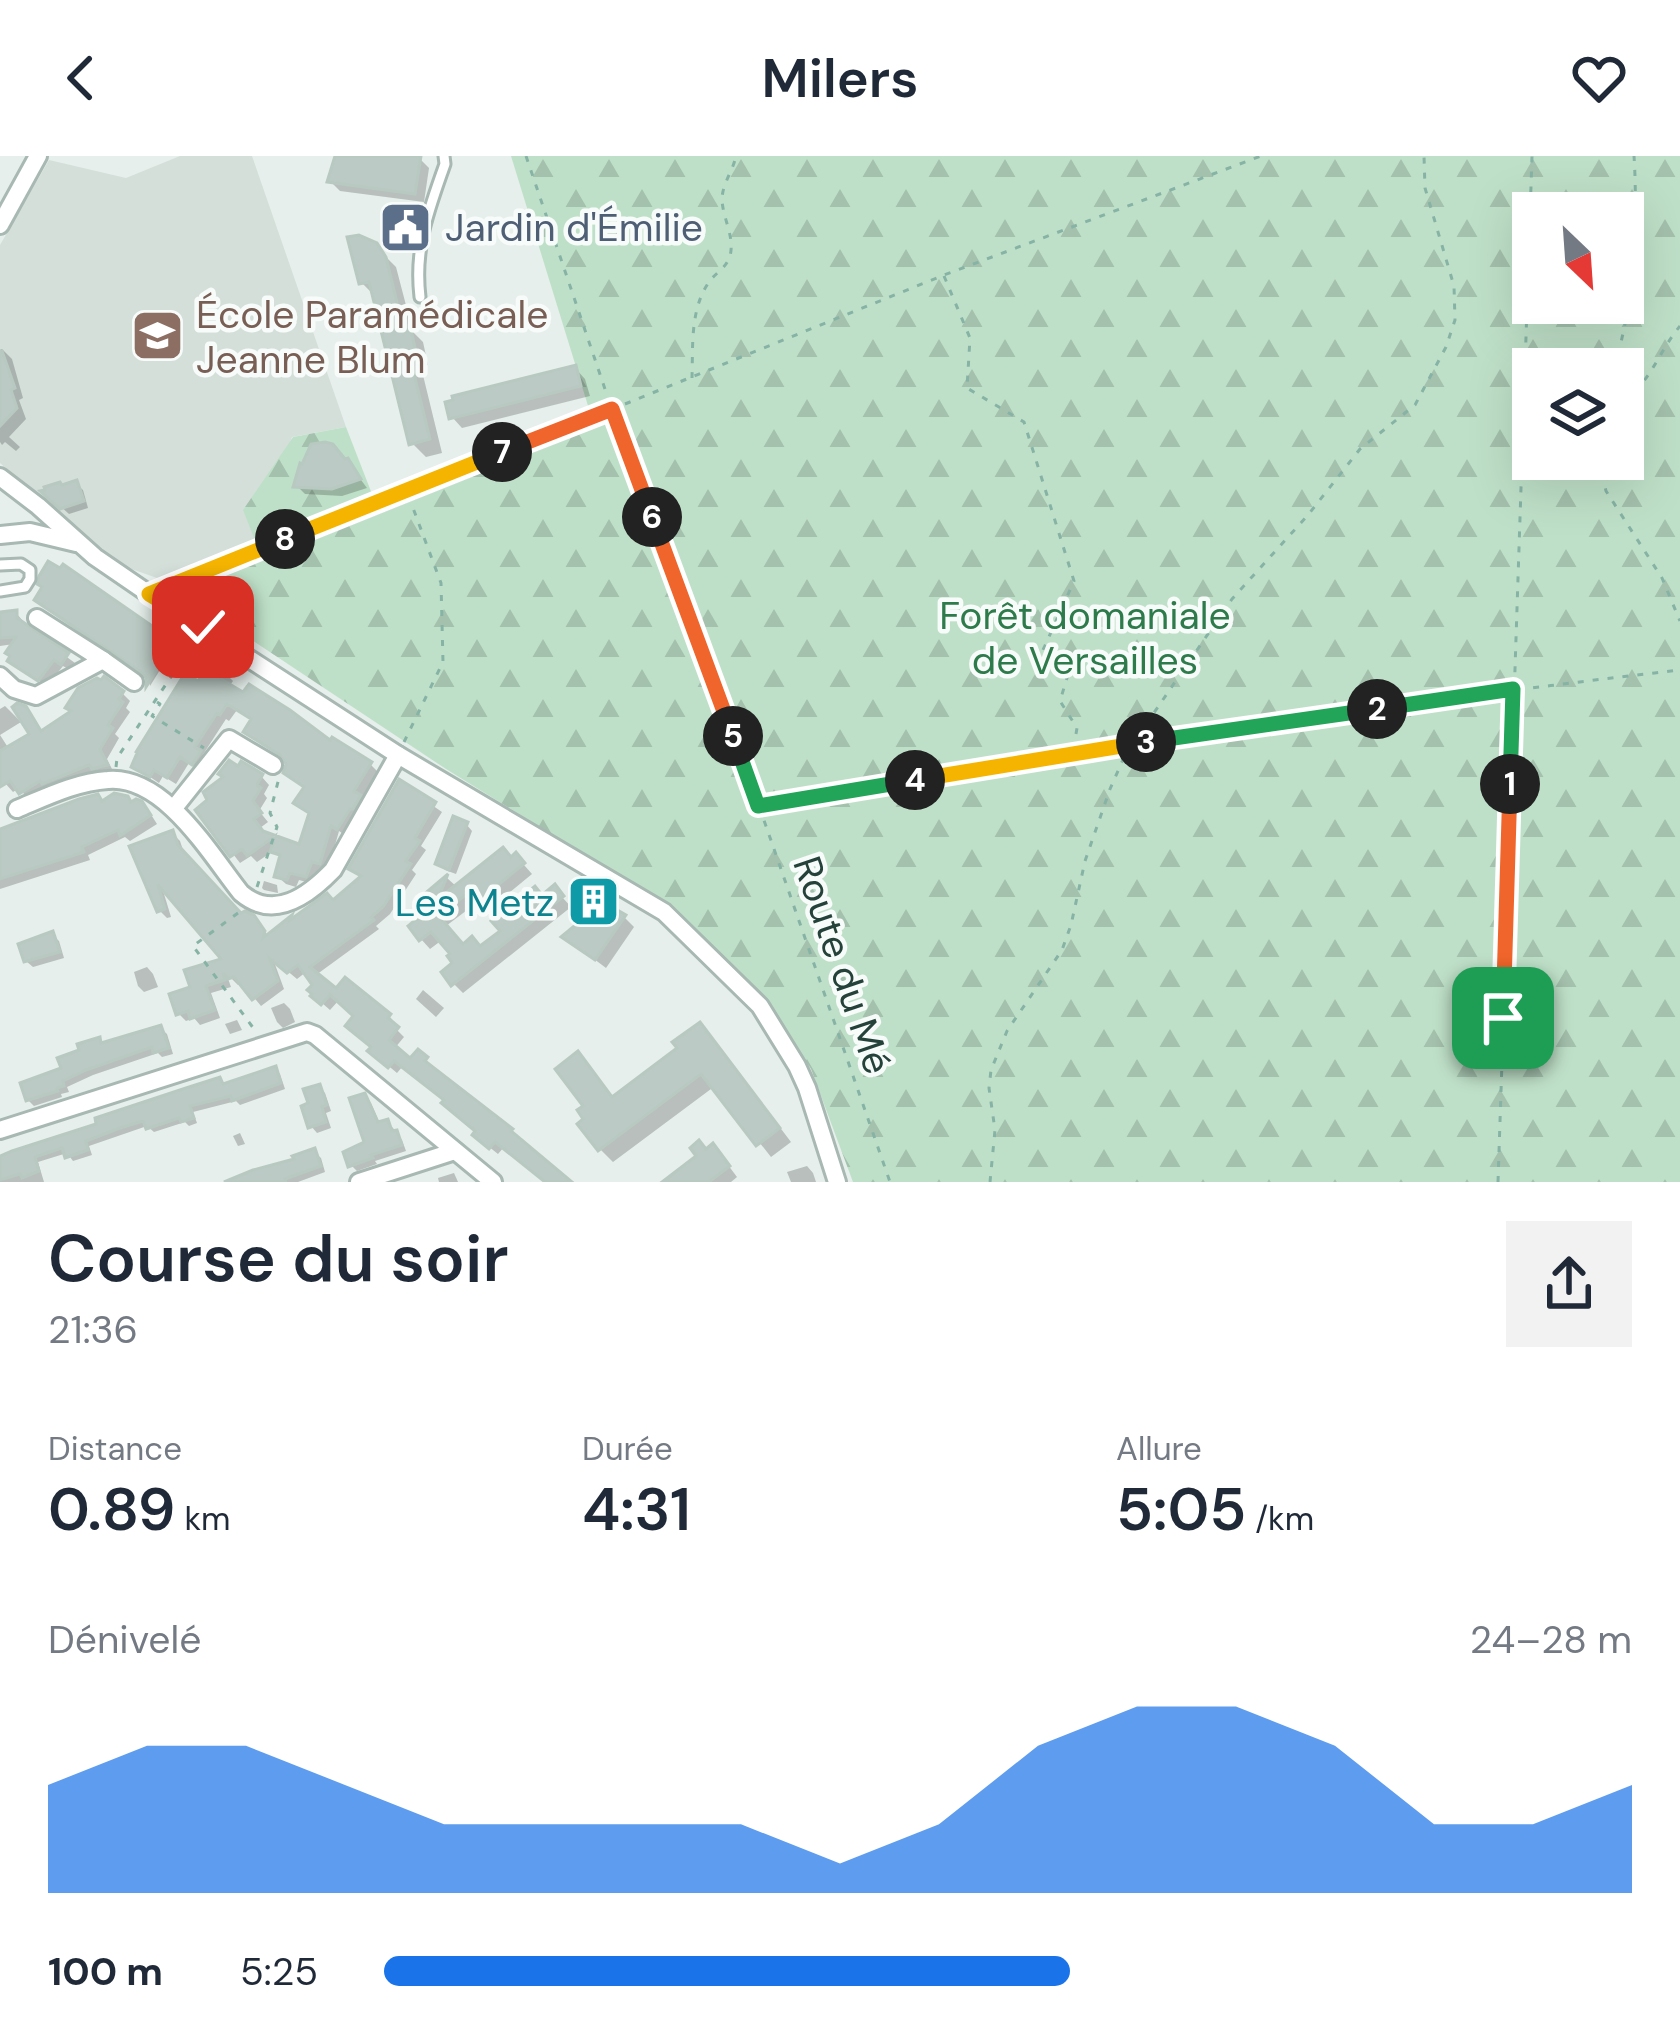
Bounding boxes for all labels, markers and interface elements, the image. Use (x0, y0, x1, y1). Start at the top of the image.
text: Milers (762, 43, 918, 114)
icon: back (48, 45, 114, 111)
icon: heart (1566, 45, 1632, 111)
north arrow (1512, 192, 1644, 324)
map controls (1512, 192, 1644, 480)
public building icon: Jardin d'Émilie (378, 199, 434, 255)
place label: Jardin d'Émilie (445, 202, 703, 253)
place label: École Paramédicale Jeanne Blum (196, 289, 548, 385)
school or university icon: École Paramédicale Jeanne Blum (129, 308, 185, 364)
button: layers (1512, 348, 1644, 480)
pin: 7 (472, 422, 532, 482)
text: 7 (493, 430, 511, 473)
pin: 6 (622, 487, 682, 547)
text: 6 (642, 495, 662, 538)
pin: 8 (255, 509, 315, 569)
text: 8 (275, 517, 295, 560)
pin (152, 576, 254, 678)
park label: Forêt domaniale de Versailles (939, 590, 1231, 686)
icon: check (170, 594, 236, 660)
pin: 2 (1347, 679, 1407, 739)
text: 2 (1367, 687, 1387, 730)
pin: 5 (703, 706, 763, 766)
pin: 3 (1116, 712, 1176, 772)
text: 5 (723, 714, 743, 757)
text: 3 (1136, 720, 1156, 763)
pin: 4 (885, 750, 945, 810)
pin: 1 (1480, 754, 1540, 814)
text: 4 (904, 758, 926, 801)
text: 1 (1504, 762, 1516, 805)
street label: Route du Mé (781, 850, 904, 1081)
building icon: Les Metz (565, 874, 621, 930)
place label: Les Metz (395, 877, 554, 928)
pin (1452, 967, 1554, 1069)
icon: arrive (1470, 985, 1536, 1051)
text: Course du soir (48, 1216, 509, 1301)
button: share (1506, 1221, 1632, 1347)
text: 21:36 (48, 1304, 138, 1355)
text: Distance (48, 1427, 182, 1470)
text: Durée (582, 1427, 673, 1470)
text: Allure (1116, 1427, 1202, 1470)
text: 0.89 (48, 1470, 176, 1549)
text: 4:31 (582, 1470, 691, 1549)
text: 5:05 (1116, 1470, 1246, 1549)
text: km (176, 1497, 230, 1540)
text: /km (1246, 1497, 1314, 1540)
text: Dénivelé (48, 1614, 201, 1665)
text: 24–28 m (1470, 1614, 1632, 1665)
text: 100 m (48, 1946, 163, 1997)
text: 5:25 (240, 1946, 318, 1997)

